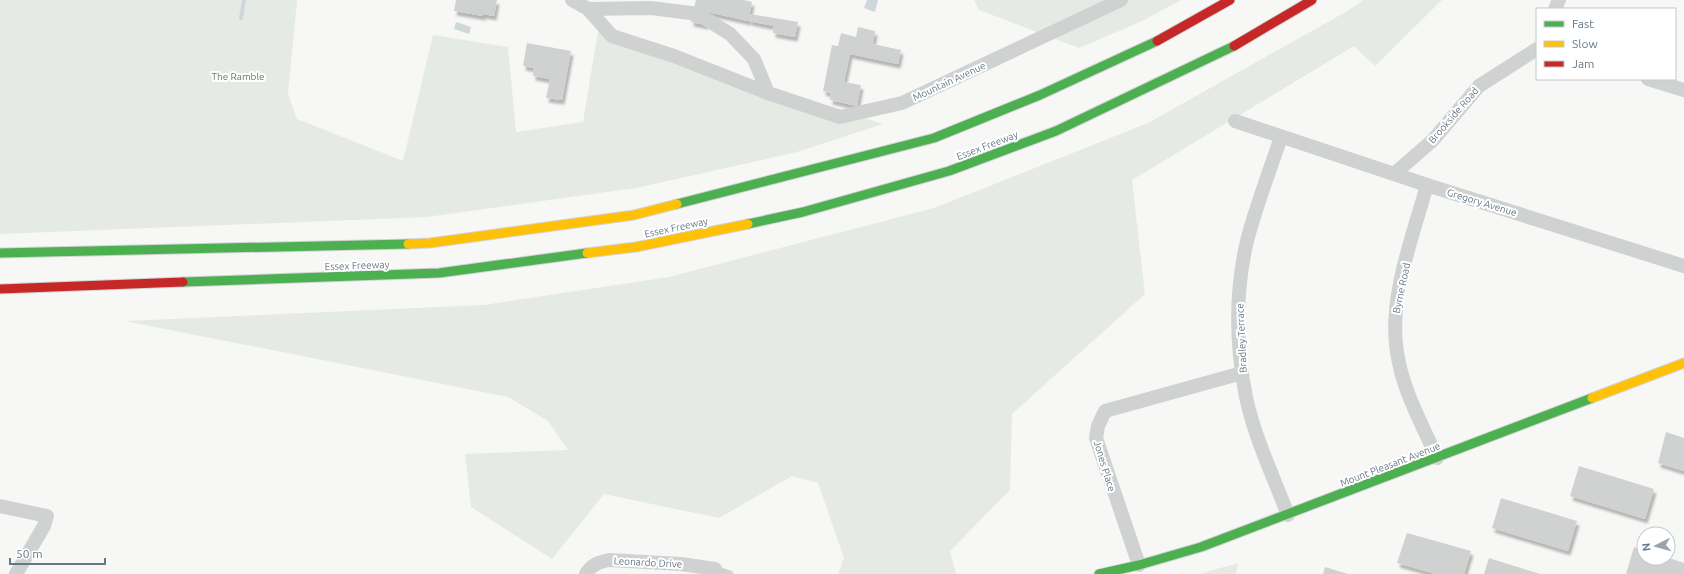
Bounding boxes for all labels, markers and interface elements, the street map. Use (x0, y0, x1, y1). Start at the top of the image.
legend (1536, 8, 1676, 80)
text: Fast (1572, 17, 1594, 30)
text: Slow (1572, 37, 1598, 50)
text: Jam (1572, 57, 1594, 70)
street label: Mountain Avenue (911, 60, 987, 103)
park label: The Ramble (211, 71, 265, 82)
street label: Brookside Road (1426, 85, 1481, 145)
street label: Essex Freeway (955, 129, 1020, 162)
street label: Gregory Avenue (1446, 187, 1518, 218)
street label: Essex Freeway (643, 215, 709, 240)
street label: Essex Freeway (324, 259, 390, 272)
street label: Byrne Road (1391, 262, 1412, 314)
street label: Bradley Terrace (1234, 303, 1249, 373)
street label: Jones Place (1092, 439, 1117, 493)
street label: Mount Pleasant Avenue (1338, 440, 1442, 489)
north arrow (1636, 526, 1676, 566)
scale bar (10, 540, 105, 566)
text: N (1640, 542, 1652, 552)
text: 50 m (16, 547, 43, 560)
street label: Leonardo Drive (613, 555, 683, 570)

